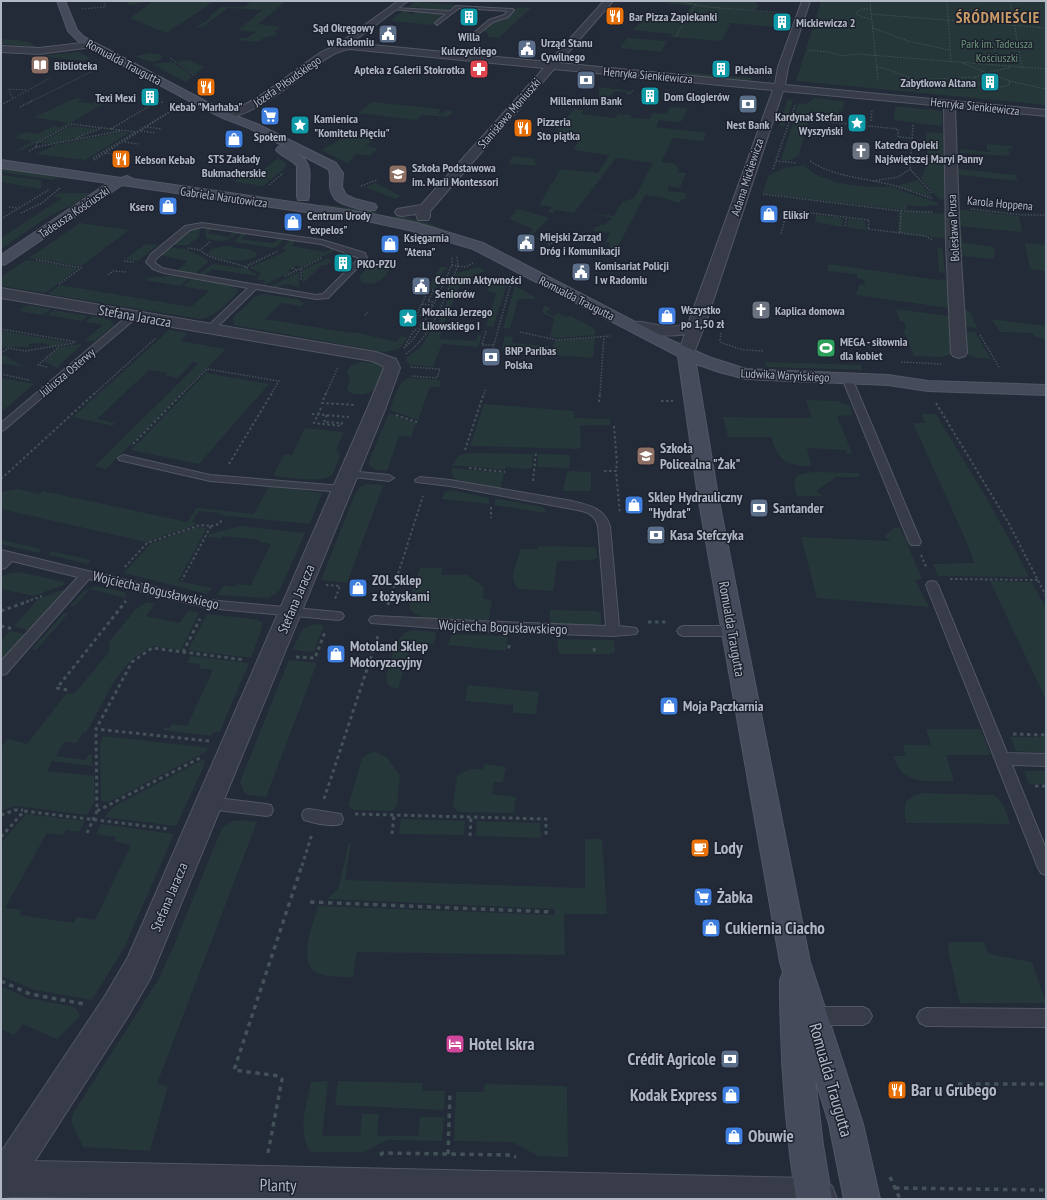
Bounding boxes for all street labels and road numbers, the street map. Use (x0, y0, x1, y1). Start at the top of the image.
street label: Romualda Traugutta (84, 36, 164, 88)
street label: Józefa Piłsudskiego (249, 52, 324, 110)
street label: Henryka Sienkiewicza (603, 64, 693, 86)
street label: Stanisława Moniuszki (474, 75, 544, 151)
street label: Henryka Sienkiewicza (930, 94, 1020, 118)
street label: Adama Mickiewicza (727, 136, 767, 218)
street label: Tadeusza Kościuszki (36, 183, 112, 241)
street label: Gabriela Narutowicza (179, 183, 269, 211)
street label: Karola Hoppena (966, 193, 1034, 213)
street label: Bolesława Prusa (944, 194, 962, 262)
street label: Romualda Traugutta (537, 273, 617, 324)
street label: Stefana Jaracza (97, 301, 173, 331)
street label: Juliusza Osterwy (35, 344, 98, 400)
street label: Ludwika Waryńskiego (740, 365, 830, 385)
street label: Stefana Jaracza (273, 562, 319, 636)
street label: Wojciecha Bogusławskiego (91, 567, 221, 613)
street label: Romualda Traugutta (715, 580, 749, 678)
street label: Wojciecha Bogusławskiego (438, 616, 568, 638)
street label: Stefana Jaracza (146, 860, 192, 934)
street label: Romualda Traugutta (804, 1021, 858, 1139)
street label: Planty (259, 1174, 297, 1196)

